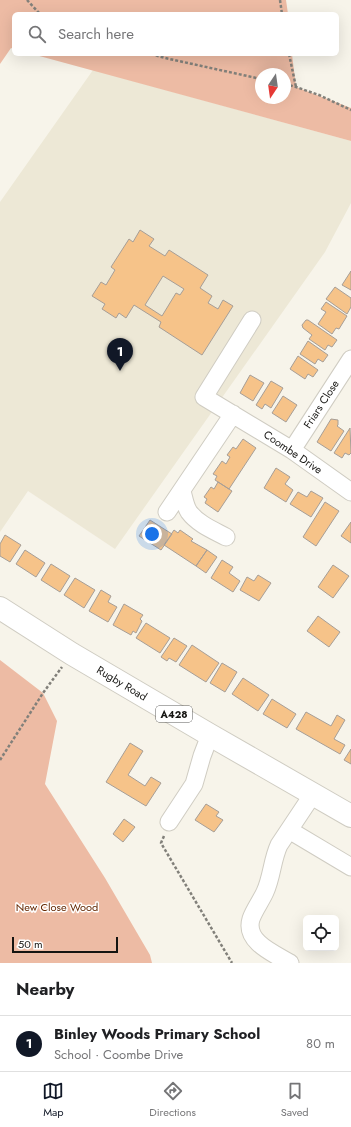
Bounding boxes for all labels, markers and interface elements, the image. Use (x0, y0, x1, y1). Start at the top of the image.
search box (12, 12, 339, 56)
icon: search (26, 23, 48, 45)
text: Search here (58, 23, 134, 45)
north arrow (255, 68, 291, 104)
pin: 1 (107, 338, 133, 371)
street label: Friars Close (299, 376, 343, 431)
street label: Coombe Drive (260, 426, 326, 478)
your location (142, 524, 162, 544)
street label: Rugby Road (94, 662, 150, 704)
road number: A428 (156, 706, 192, 722)
park label: New Close Wood (16, 899, 98, 915)
map controls (303, 915, 339, 951)
button: locate (303, 915, 339, 951)
scale bar (12, 935, 118, 954)
text: 50 m (18, 936, 43, 952)
text: Nearby (16, 977, 74, 1001)
text: Binley Woods Primary School (54, 1023, 260, 1045)
text: 1 (26, 1034, 32, 1053)
text: 80 m (306, 1034, 335, 1053)
text: School · Coombe Drive (54, 1045, 183, 1064)
tab: Map (42, 1080, 64, 1120)
tab: Directions (149, 1080, 196, 1120)
tab: Saved (281, 1080, 309, 1120)

